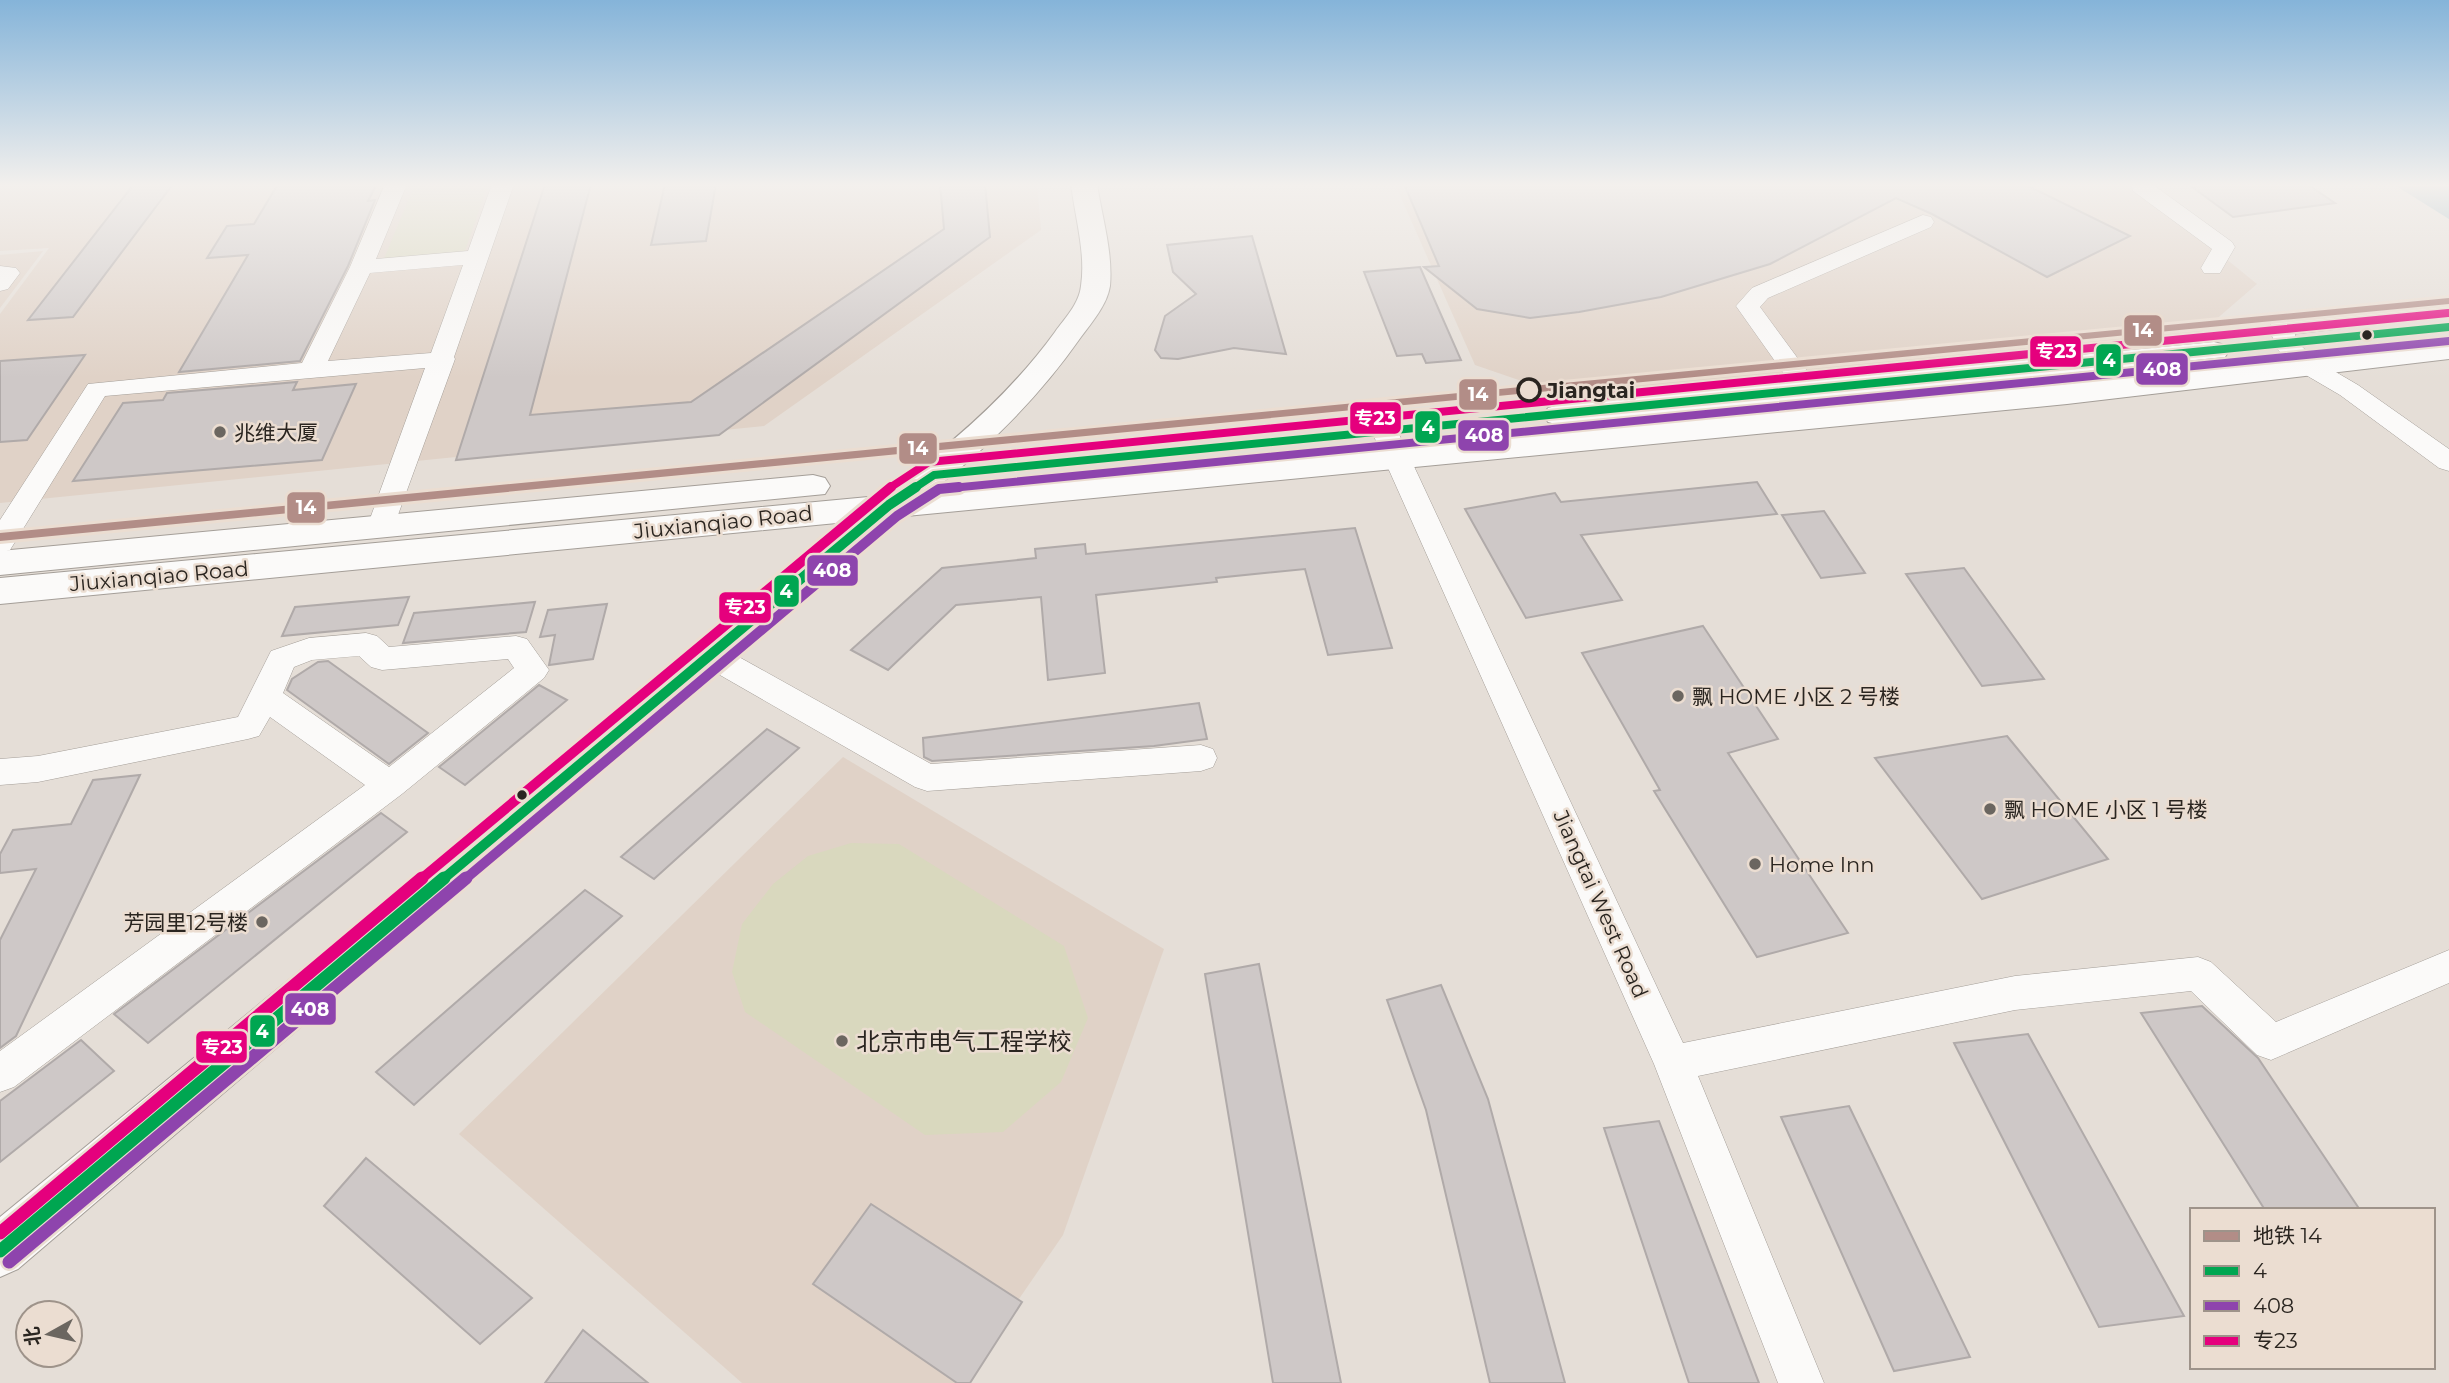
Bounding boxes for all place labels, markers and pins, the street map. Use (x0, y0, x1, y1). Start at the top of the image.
unlabelled marker (2360, 328, 2374, 342)
marker: Jiangtai (1517, 378, 1541, 402)
place label: Jiangtai (1546, 378, 1635, 403)
place label: 兆维大厦 (234, 420, 318, 445)
marker: 兆维大厦 (212, 424, 228, 440)
place label: 飘 HOME 小区 2 号楼 (1692, 684, 1900, 709)
marker: 飘 HOME 小区 2 号楼 (1670, 688, 1686, 704)
unlabelled marker (515, 788, 529, 802)
place label: 飘 HOME 小区 1 号楼 (2004, 797, 2207, 822)
marker: 飘 HOME 小区 1 号楼 (1982, 801, 1998, 817)
place label: Home Inn (1769, 852, 1874, 877)
marker: Home Inn (1747, 856, 1763, 872)
place label: 芳园里12号楼 (123, 910, 248, 935)
marker: 芳园里12号楼 (254, 914, 270, 930)
place label: 北京市电气工程学校 (856, 1027, 1072, 1056)
marker: 北京市电气工程学校 (834, 1033, 850, 1049)

